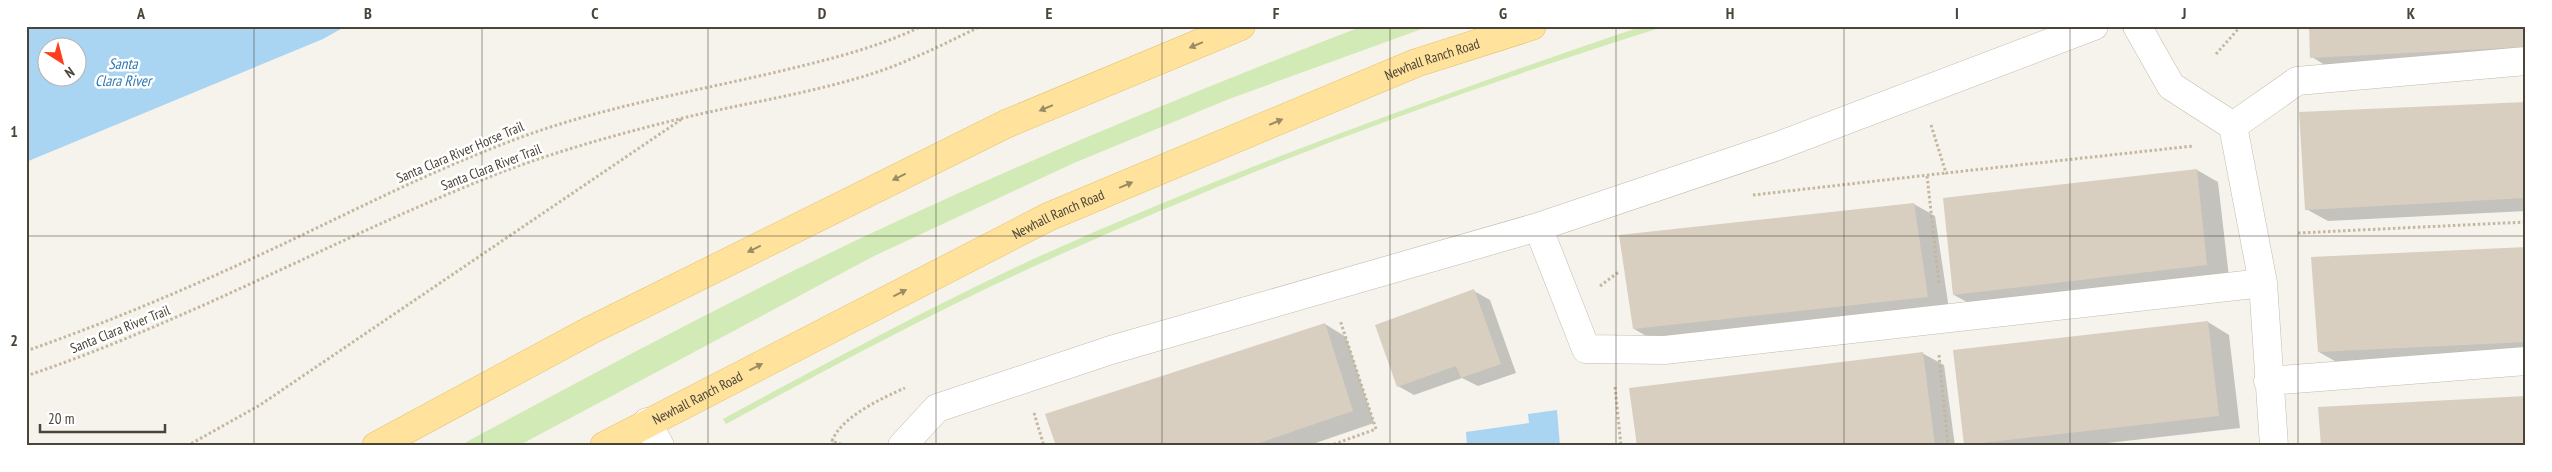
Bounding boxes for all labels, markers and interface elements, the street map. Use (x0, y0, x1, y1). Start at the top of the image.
text: A (136, 3, 146, 23)
text: B (364, 3, 372, 23)
text: C (591, 3, 599, 23)
text: D (818, 3, 827, 23)
text: E (1046, 3, 1053, 23)
text: F (1273, 3, 1280, 23)
text: G (1499, 3, 1507, 23)
text: H (1726, 3, 1734, 23)
text: I (1955, 3, 1959, 23)
text: J (2181, 3, 2186, 23)
text: K (2407, 3, 2416, 23)
street label: Newhall Ranch Road (1382, 34, 1482, 84)
north arrow (38, 38, 88, 88)
one-way arrow (1188, 41, 1203, 49)
water label: Santa Clara River (95, 54, 153, 90)
text: N (61, 63, 78, 82)
one-way arrow (1039, 104, 1053, 112)
street label: Santa Clara River Horse Trail (393, 117, 527, 187)
one-way arrow (1269, 118, 1283, 126)
text: 1 (10, 121, 18, 141)
street label: Santa Clara River Trail (438, 139, 544, 194)
one-way arrow (892, 173, 906, 181)
one-way arrow (1119, 181, 1134, 189)
street label: Newhall Ranch Road (1009, 186, 1107, 243)
one-way arrow (746, 245, 761, 253)
one-way arrow (893, 289, 908, 297)
street label: Santa Clara River Trail (67, 301, 173, 357)
text: 2 (10, 330, 18, 350)
one-way arrow (749, 363, 763, 371)
street label: Newhall Ranch Road (649, 367, 746, 429)
scale bar (40, 402, 165, 434)
text: 20 m (48, 409, 74, 428)

